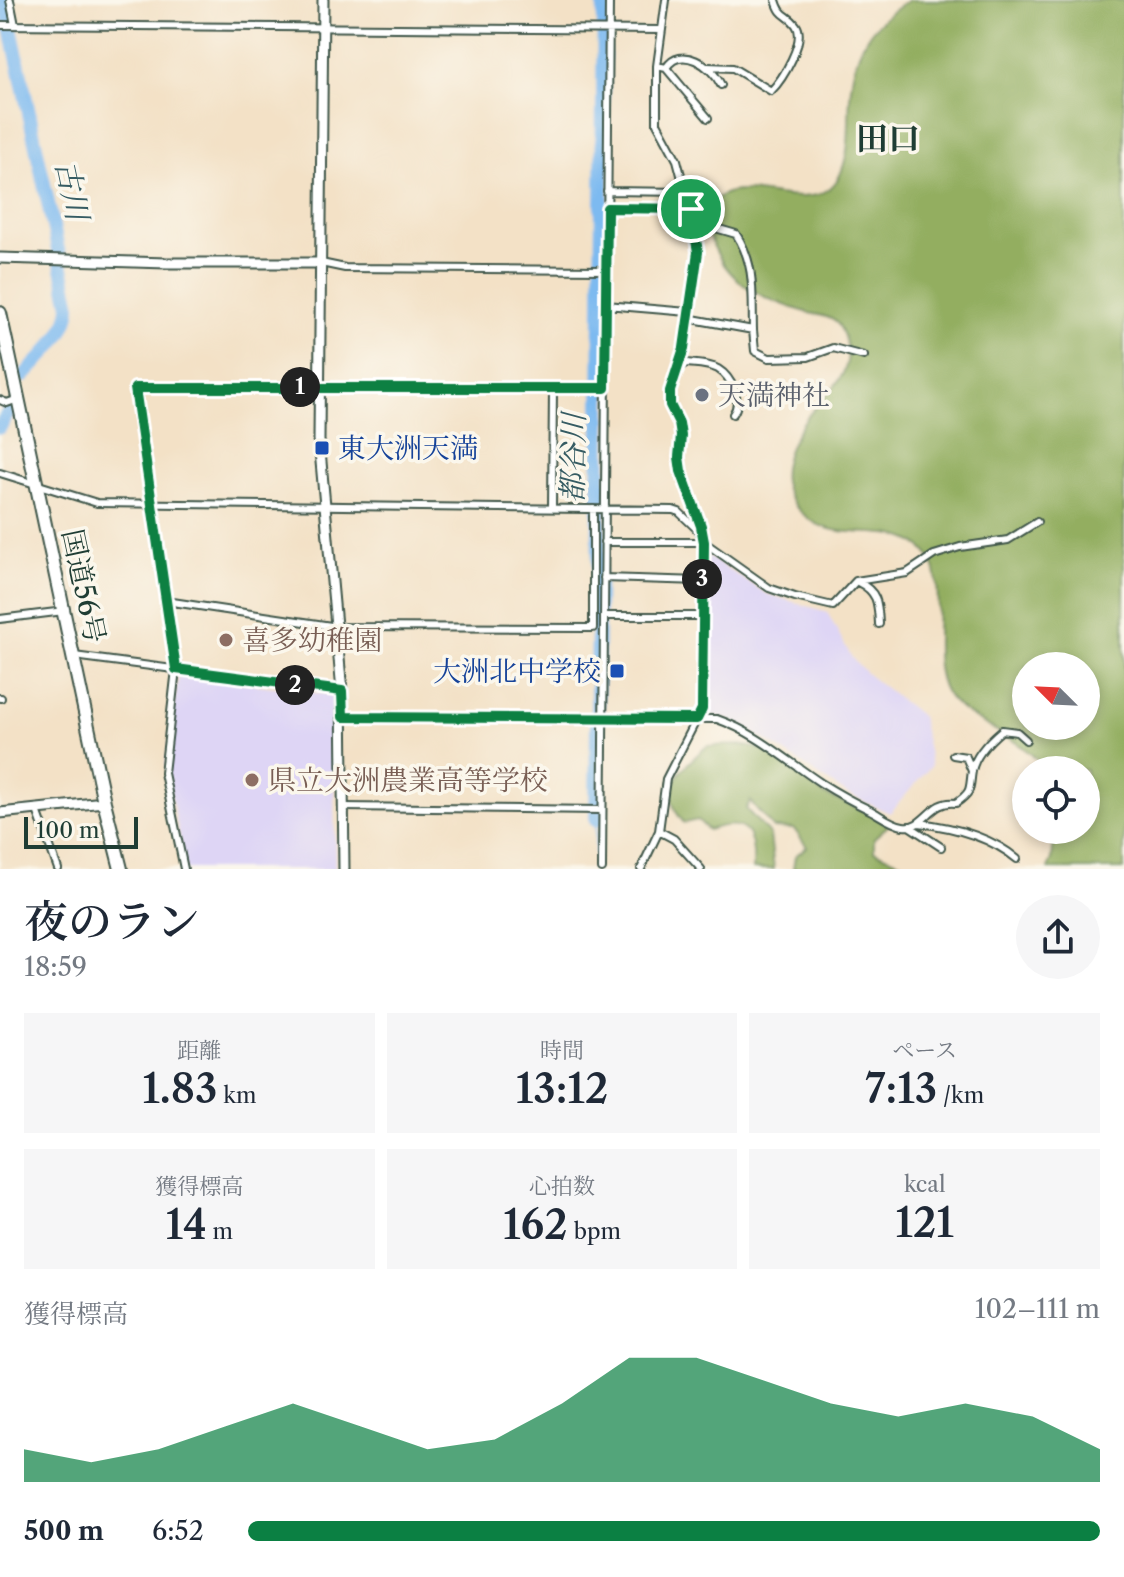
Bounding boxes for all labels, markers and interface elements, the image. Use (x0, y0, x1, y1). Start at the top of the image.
district label: 田口 (856, 119, 920, 158)
water label: 古川 (48, 157, 97, 226)
pin (657, 175, 725, 243)
icon: arrive (669, 187, 713, 231)
pin: 1 (280, 367, 320, 407)
text: 1 (295, 373, 305, 400)
place label: 天満神社 (718, 378, 830, 412)
marker: 天満神社 (693, 386, 711, 404)
water label: 都谷川 (554, 410, 592, 503)
place label: 東大洲天満 (338, 431, 478, 465)
marker: 東大洲天満 (313, 439, 331, 457)
street label: 国道56号 (55, 526, 113, 646)
pin: 3 (682, 559, 722, 599)
text: 3 (696, 565, 708, 592)
place label: 喜多幼稚園 (242, 623, 382, 657)
marker: 喜多幼稚園 (217, 631, 235, 649)
north arrow (1012, 652, 1100, 740)
map controls (1012, 652, 1100, 844)
place label: 大洲北中学校 (433, 654, 601, 688)
marker: 大洲北中学校 (608, 662, 626, 680)
pin: 2 (275, 665, 315, 705)
text: 2 (289, 671, 302, 698)
button: locate (1012, 756, 1100, 844)
place label: 県立大洲農業高等学校 (268, 763, 548, 797)
marker: 県立大洲農業高等学校 (243, 771, 261, 789)
scale bar (24, 813, 138, 849)
text: 100 m (36, 817, 99, 844)
text: 夜のラン (24, 894, 200, 948)
button: share (1016, 895, 1100, 979)
text: 18:59 (24, 951, 87, 983)
text: 距離 (177, 1037, 221, 1064)
text: 時間 (540, 1037, 584, 1064)
text: ペース (892, 1037, 957, 1064)
text: 1.83 (142, 1064, 217, 1113)
text: 13:12 (516, 1064, 608, 1113)
text: 7:13 (865, 1064, 937, 1113)
text: km (217, 1082, 256, 1109)
text: /km (937, 1082, 984, 1109)
text: kcal (904, 1171, 945, 1198)
text: 獲得標高 (155, 1173, 243, 1200)
text: 心拍数 (529, 1173, 595, 1200)
text: 121 (895, 1198, 954, 1247)
text: 14 (166, 1200, 207, 1249)
text: 162 (503, 1200, 568, 1249)
text: m (207, 1218, 233, 1245)
text: bpm (568, 1218, 621, 1245)
text: 102–111 m (975, 1293, 1100, 1325)
text: 獲得標高 (24, 1298, 128, 1330)
text: 500 m (24, 1515, 104, 1547)
text: 6:52 (152, 1515, 204, 1547)

